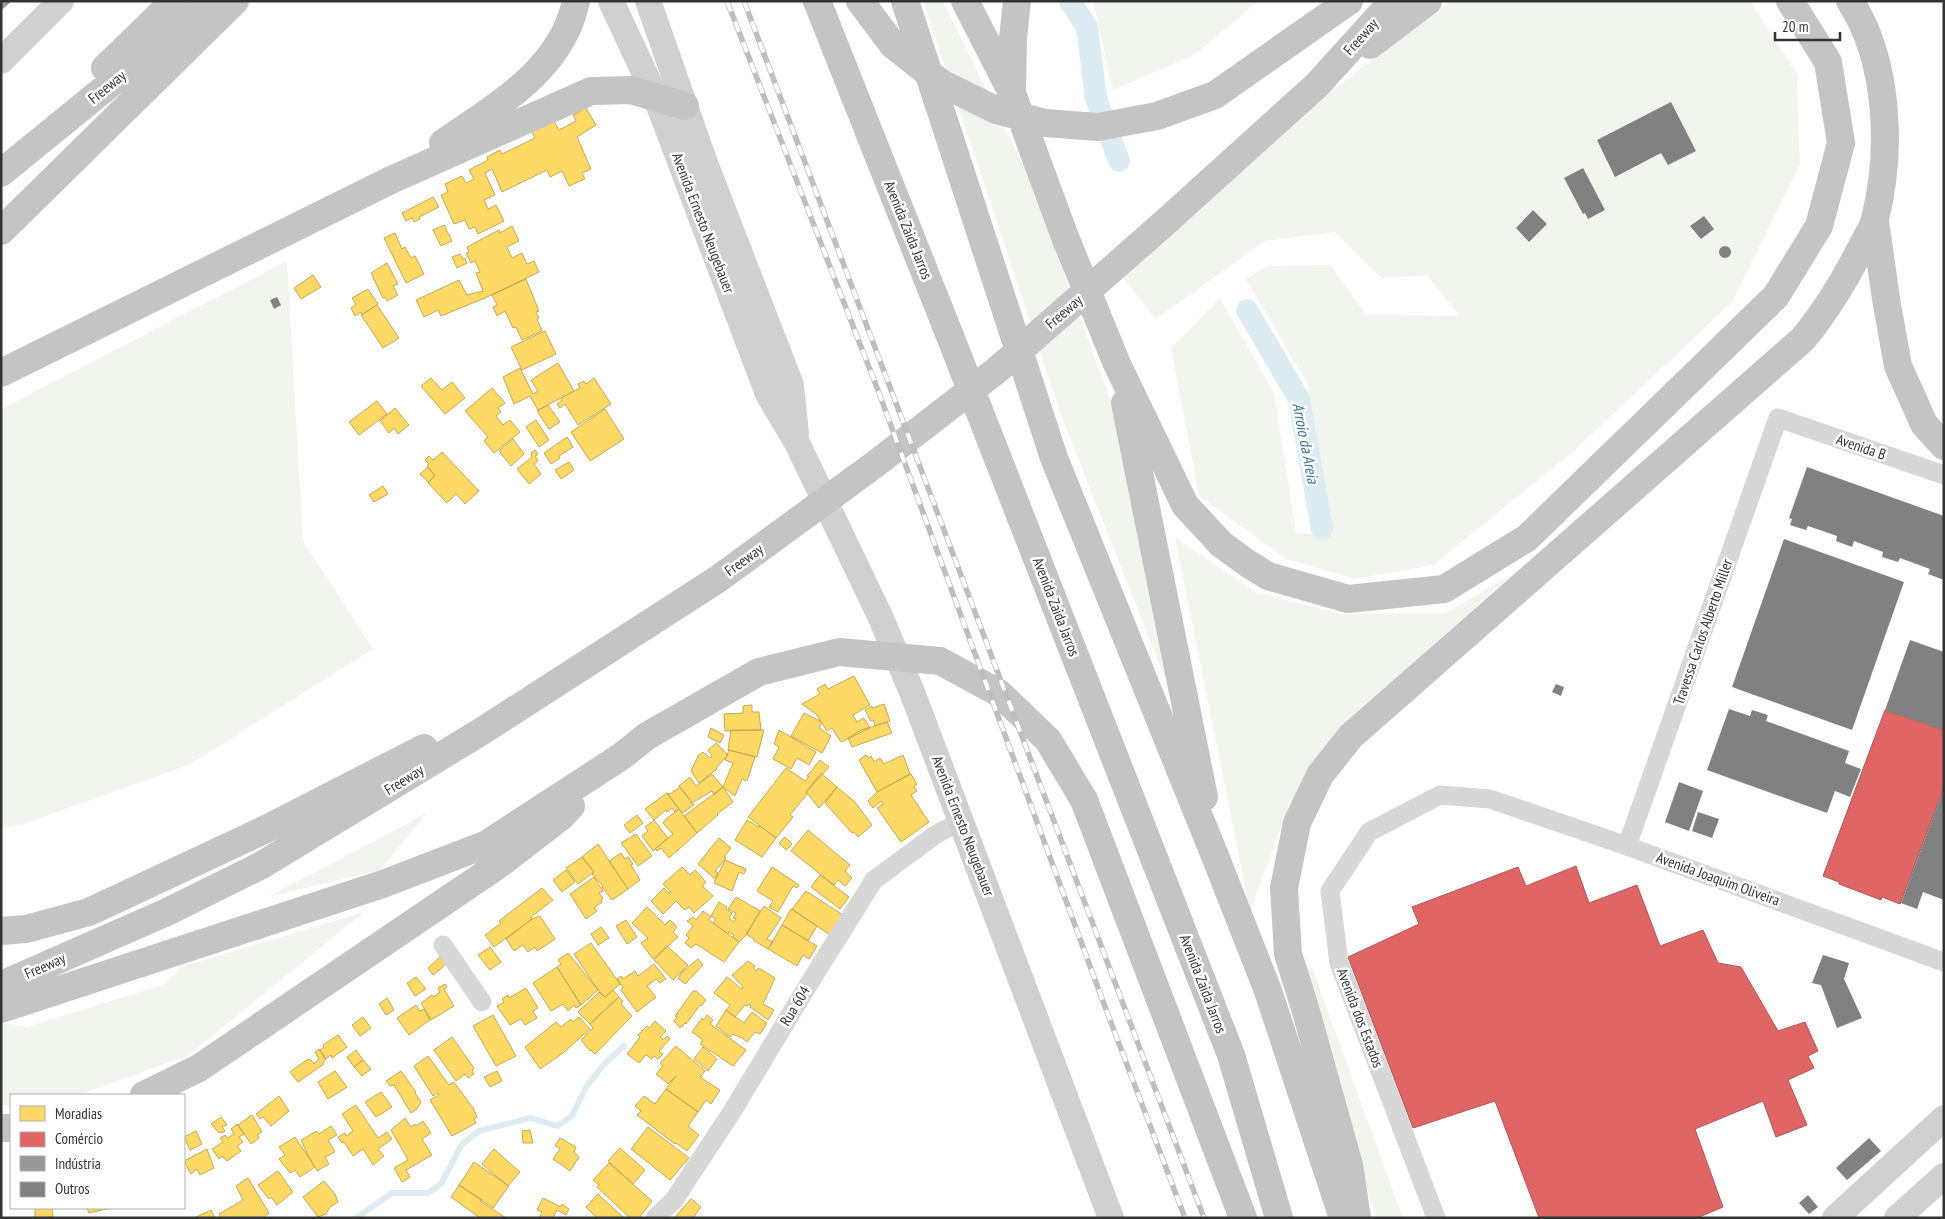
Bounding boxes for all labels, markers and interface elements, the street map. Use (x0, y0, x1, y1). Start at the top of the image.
scale bar (1775, 10, 1840, 42)
street label: Freeway (1339, 14, 1382, 59)
text: 20 m (1782, 17, 1808, 36)
street label: Freeway (84, 65, 130, 108)
street label: Avenida Ernesto Neugebauer (668, 150, 739, 297)
street label: Avenida Zaida Jarros (880, 178, 937, 282)
street label: Freeway (1041, 290, 1086, 333)
water label: Arroio da Areia (1288, 401, 1324, 487)
street label: Avenida B (1834, 429, 1888, 464)
street label: Freeway (721, 539, 767, 580)
street label: Avenida Zaida Jarros (1029, 555, 1084, 659)
street label: Travessa Carlos Alberto Miller (1669, 556, 1737, 707)
street label: Avenida Ernesto Neugebauer (928, 753, 999, 900)
street label: Freeway (380, 760, 427, 799)
street label: Avenida Joaquim Oliveira (1654, 847, 1782, 910)
street label: Avenida Zaida Jarros (1176, 932, 1231, 1036)
street label: Freeway (21, 948, 69, 983)
street label: Avenida dos Estados (1333, 965, 1388, 1070)
street label: Rua 604 (775, 982, 814, 1029)
legend (10, 1094, 185, 1209)
text: Moradias (55, 1104, 102, 1123)
text: Comércio (55, 1129, 103, 1148)
text: Indústria (55, 1154, 101, 1173)
text: Outros (55, 1179, 90, 1198)

